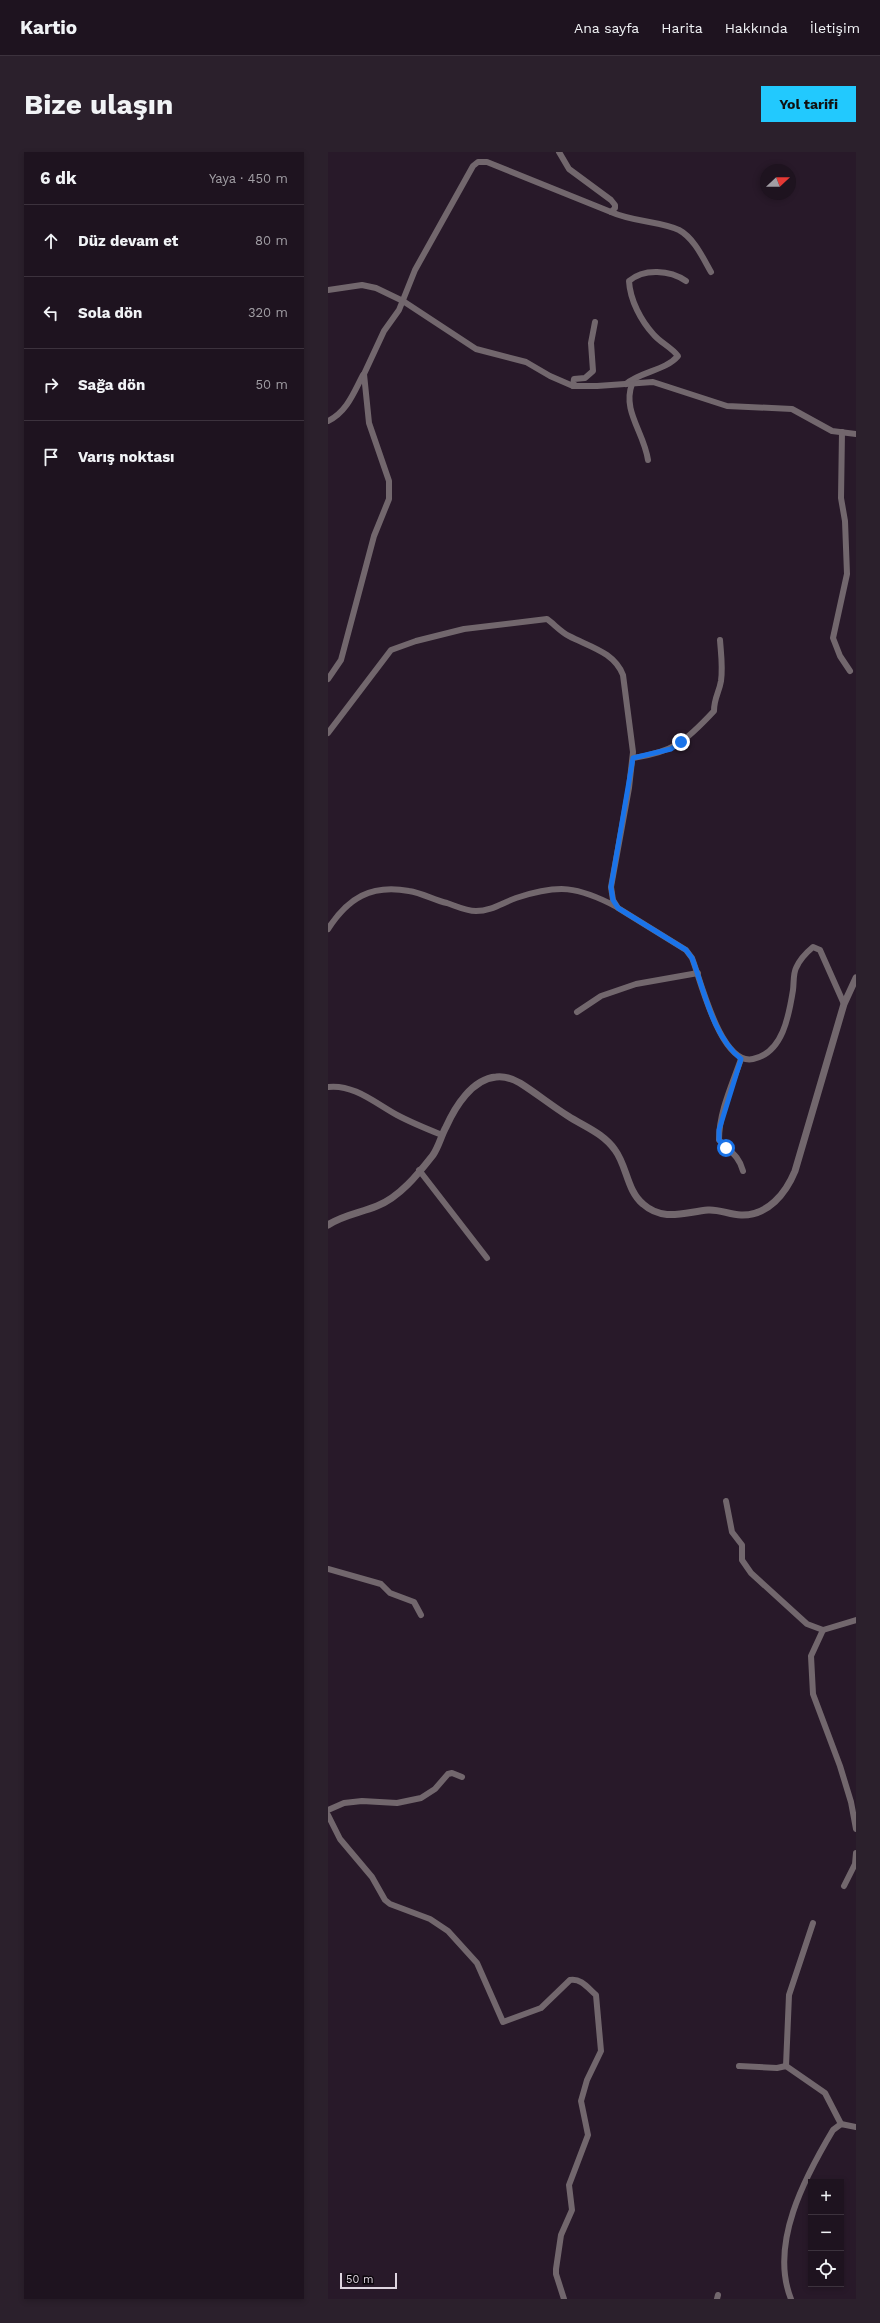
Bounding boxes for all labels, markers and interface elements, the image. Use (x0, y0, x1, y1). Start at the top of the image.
text: Kartio (20, 16, 77, 39)
text: Ana sayfa (574, 20, 639, 36)
text: Harita (661, 20, 703, 36)
text: Hakkında (725, 20, 788, 36)
text: İletişim (810, 20, 860, 36)
button: Yol tarifi (761, 86, 856, 122)
text: Bize ulaşın (24, 88, 173, 121)
north arrow (760, 164, 796, 200)
text: 6 dk (40, 168, 77, 188)
text: Yaya · 450 m (209, 171, 288, 186)
icon: ahead (40, 230, 62, 252)
text: Düz devam et (78, 232, 178, 250)
text: 80 m (255, 233, 288, 248)
icon: left (40, 302, 62, 324)
text: Sola dön (78, 304, 142, 322)
text: 320 m (248, 305, 288, 320)
icon: right (40, 374, 62, 396)
text: Sağa dön (78, 376, 145, 394)
text: 50 m (256, 377, 288, 392)
icon: arrive (40, 446, 62, 468)
text: Varış noktası (78, 448, 175, 466)
route end (672, 733, 690, 751)
route start (717, 1139, 735, 1157)
map controls (808, 2179, 844, 2287)
button: + (808, 2179, 844, 2215)
button: − (808, 2215, 844, 2251)
button: locate (808, 2251, 844, 2287)
scale bar (340, 2271, 397, 2290)
text: 50 m (346, 2273, 373, 2286)

